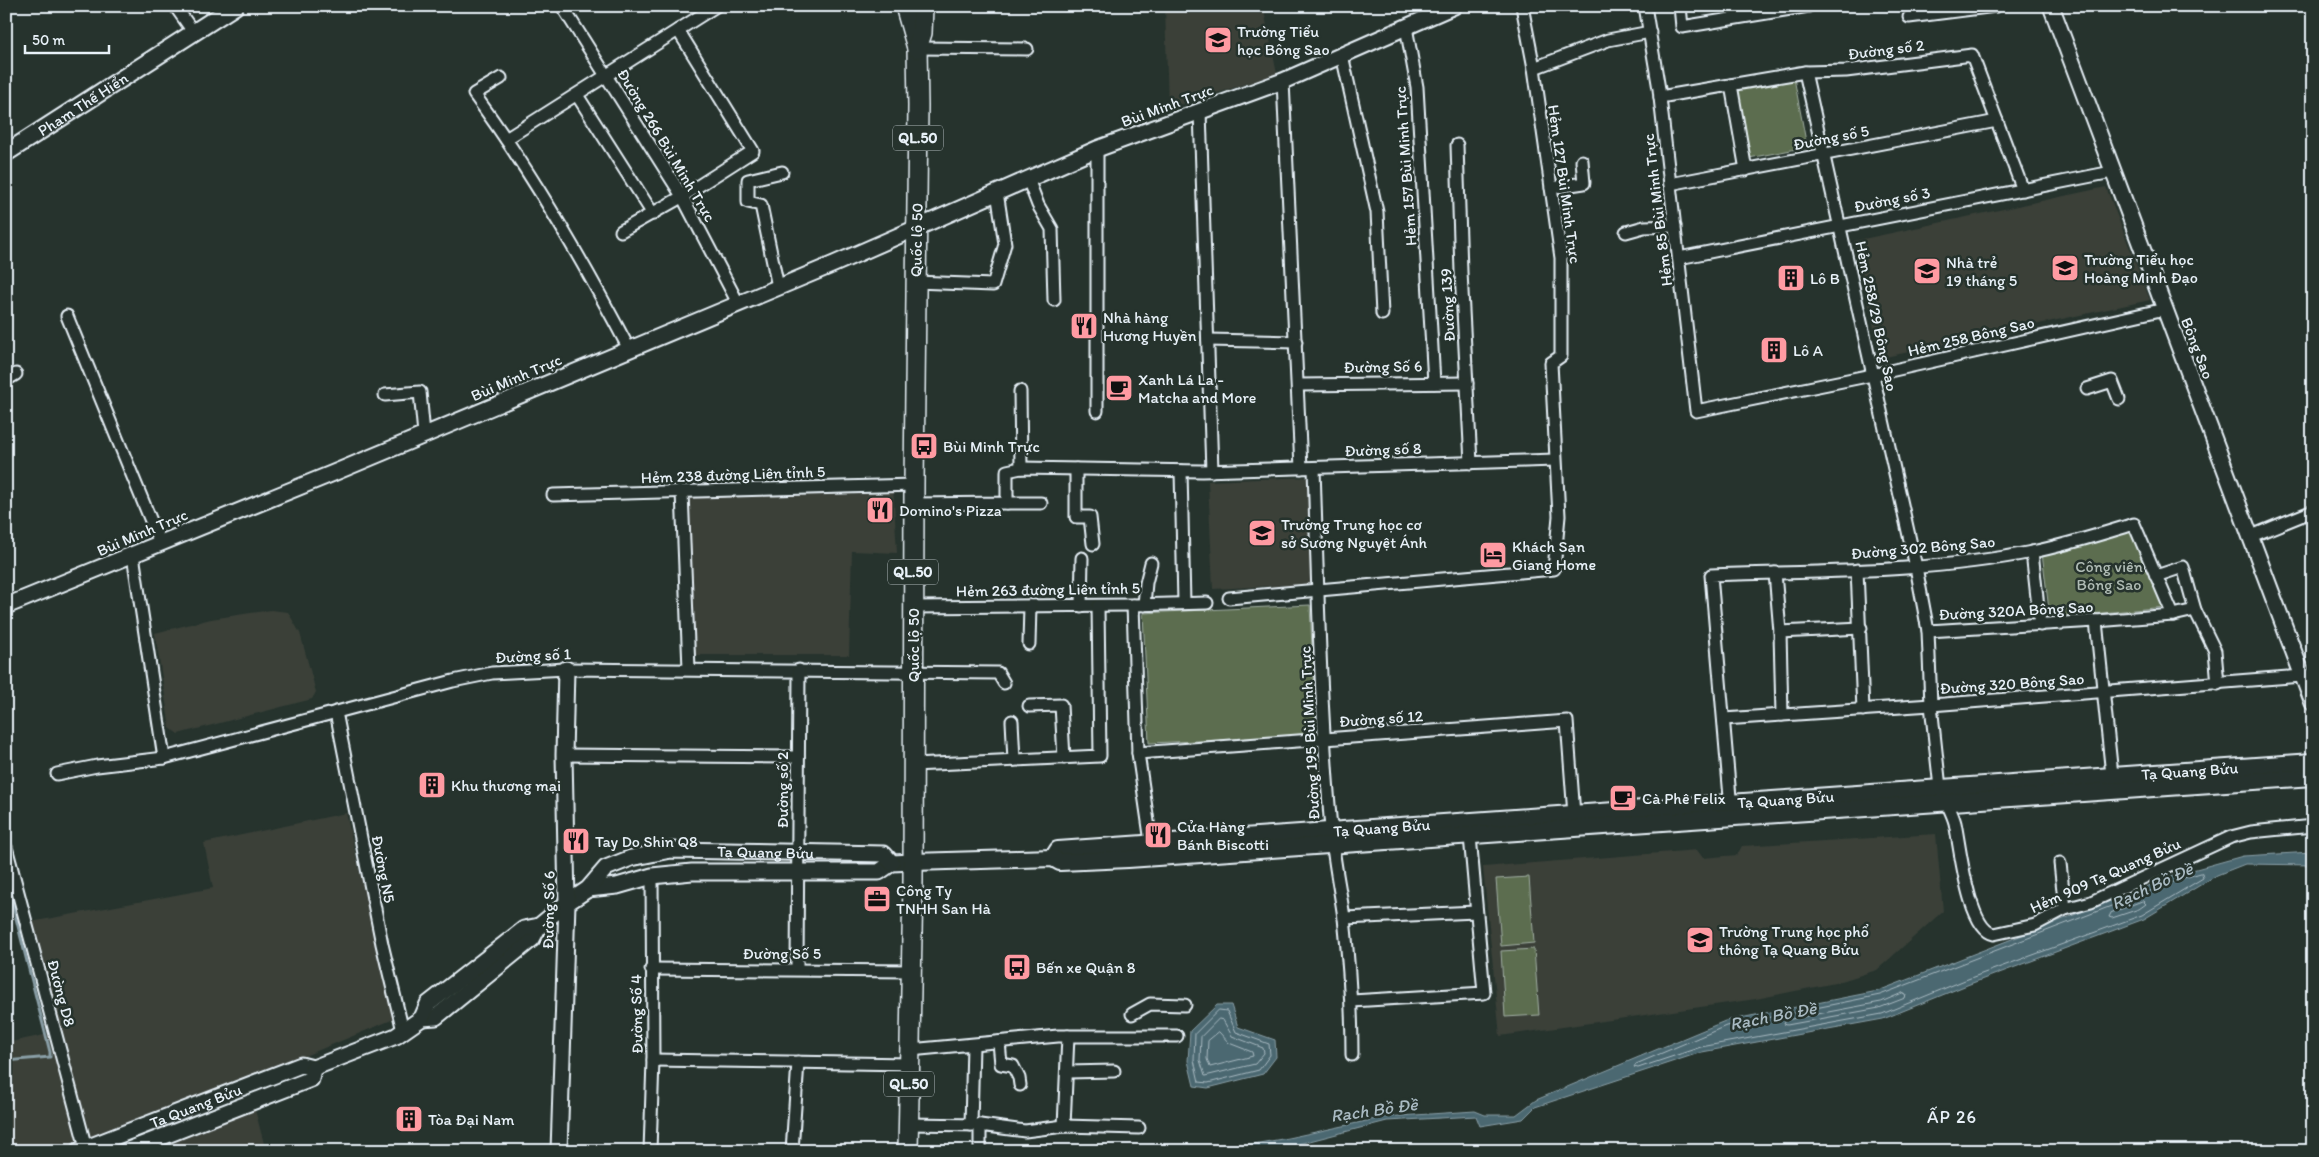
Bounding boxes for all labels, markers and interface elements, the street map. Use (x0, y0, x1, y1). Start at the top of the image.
scale bar (25, 22, 109, 54)
place label: Trường Tiểu học Bông Sao (1237, 22, 1330, 59)
school or university icon: Trường Tiểu học Bông Sao (1203, 25, 1233, 55)
text: 50 m (32, 31, 65, 49)
street label: Đường số 2 (1847, 35, 1926, 64)
street label: Đường 266 Bùi Minh Trực (613, 65, 720, 225)
street label: Phạm Thế Hiển (34, 68, 132, 140)
street label: Bùi Minh Trực (1118, 80, 1216, 131)
street label: Hẻm 157 Bùi Minh Trực (1390, 85, 1421, 246)
street label: Hẻm 127 Bùi Minh Trực (1544, 103, 1585, 265)
street label: Đường số 5 (1792, 121, 1871, 154)
road number: QL.50 (893, 126, 943, 150)
street label: Hẻm 85 Bùi Minh Trực (1639, 133, 1676, 287)
street label: Đường số 3 (1852, 183, 1932, 216)
street label: Quốc lộ 50 (906, 203, 927, 277)
street label: Hẻm 258/29 Bông Sao (1851, 239, 1902, 393)
place label: Trường Tiểu học Hoàng Minh Đạo (2084, 250, 2198, 287)
place label: Nhà trẻ 19 tháng 5 (1946, 253, 2017, 290)
school or university icon: Trường Tiểu học Hoàng Minh Đạo (2050, 253, 2080, 283)
school or university icon: Nhà trẻ 19 tháng 5 (1912, 256, 1942, 286)
building icon: Lô B (1776, 263, 1806, 293)
street label: Đường 139 (1436, 268, 1459, 342)
place label: Lô B (1810, 269, 1840, 288)
place label: Nhà hàng Hương Huyền (1103, 308, 1197, 345)
restaurant icon: Nhà hàng Hương Huyền (1069, 311, 1099, 341)
street label: Hẻm 258 Bông Sao (1906, 313, 2036, 360)
street label: Bông Sao (2177, 315, 2218, 382)
building icon: Lô A (1759, 335, 1789, 365)
place label: Lô A (1793, 341, 1823, 360)
street label: Bùi Minh Trực (468, 350, 565, 405)
street label: Đường Số 6 (1344, 356, 1422, 377)
place label: Xanh Lá La - Matcha and More (1138, 370, 1256, 407)
cafe icon: Xanh Lá La - Matcha and More (1104, 373, 1134, 403)
bus stop icon: Bùi Minh Trực (909, 431, 939, 461)
place label: Bùi Minh Trực (943, 437, 1040, 456)
street label: Đường số 8 (1344, 439, 1422, 460)
street label: Hẻm 238 đường Liên tỉnh 5 (641, 462, 825, 487)
restaurant icon: Domino's Pizza (865, 495, 895, 525)
place label: Domino's Pizza (899, 501, 1002, 520)
street label: Bùi Minh Trực (94, 505, 191, 560)
place label: Trường Trung học cơ sở Sương Nguyệt Ánh (1281, 515, 1428, 552)
school or university icon: Trường Trung học cơ sở Sương Nguyệt Ánh (1247, 518, 1277, 548)
street label: Đường 302 Bông Sao (1850, 532, 1996, 563)
place label: Khách Sạn Giang Home (1512, 537, 1596, 574)
hotel icon: Khách Sạn Giang Home (1478, 540, 1508, 570)
park label: Công viên Bông Sao (2075, 557, 2143, 594)
road number: QL.50 (888, 560, 938, 584)
street label: Hẻm 263 đường Liên tỉnh 5 (956, 578, 1140, 601)
street label: Đường 320A Bông Sao (1938, 597, 2094, 624)
street label: Quốc lộ 50 (904, 608, 923, 682)
street label: Đường số 1 (495, 644, 572, 667)
street label: Đường 195 Bùi Minh Trực (1295, 646, 1324, 820)
street label: Đường 320 Bông Sao (1939, 669, 2085, 698)
street label: Đường số 12 (1338, 706, 1424, 731)
street label: Đường số 2 (773, 751, 792, 828)
street label: Tạ Quang Bửu (2141, 758, 2239, 784)
building icon: Khu thương mại (417, 770, 447, 800)
place label: Khu thương mại (451, 776, 561, 795)
cafe icon: Cà Phê Felix (1608, 783, 1638, 813)
street label: Tạ Quang Bửu (1737, 787, 1835, 812)
place label: Cà Phê Felix (1642, 789, 1726, 808)
street label: Tạ Quang Bửu (1333, 815, 1431, 841)
place label: Cửa Hàng Bánh Biscotti (1177, 817, 1269, 854)
restaurant icon: Cửa Hàng Bánh Biscotti (1143, 820, 1173, 850)
restaurant icon: Tay Do Shin Q8 (561, 826, 591, 856)
place label: Tay Do Shin Q8 (595, 832, 698, 851)
street label: Đường N5 (368, 834, 399, 905)
street label: Hẻm 909 Tạ Quang Bửu (2027, 834, 2184, 917)
street label: Tạ Quang Bửu (717, 842, 814, 863)
water label: Rạch Bồ Đề (2108, 857, 2198, 914)
street label: Đường Số 6 (538, 871, 559, 949)
place label: Công Ty TNHH San Hà (896, 881, 992, 918)
office icon: Công Ty TNHH San Hà (862, 884, 892, 914)
place label: Trường Trung học phổ thông Tạ Quang Bửu (1719, 922, 1869, 959)
school or university icon: Trường Trung học phổ thông Tạ Quang Bửu (1685, 925, 1715, 955)
street label: Đường Số 5 (743, 944, 821, 963)
bus stop icon: Bến xe Quận 8 (1002, 952, 1032, 982)
street label: Đường D8 (43, 958, 80, 1029)
place label: Bến xe Quận 8 (1036, 958, 1136, 977)
street label: Đường Số 4 (626, 974, 647, 1054)
water label: Rạch Bồ Đề (1728, 997, 1820, 1035)
road number: QL.50 (884, 1072, 934, 1096)
street label: Tạ Quang Bửu (147, 1080, 245, 1132)
water label: Rạch Bồ Đề (1329, 1093, 1420, 1127)
building icon: Tòa Đại Nam (394, 1104, 424, 1134)
district label: ẤP 26 (1927, 1106, 1977, 1128)
place label: Tòa Đại Nam (428, 1110, 515, 1129)

